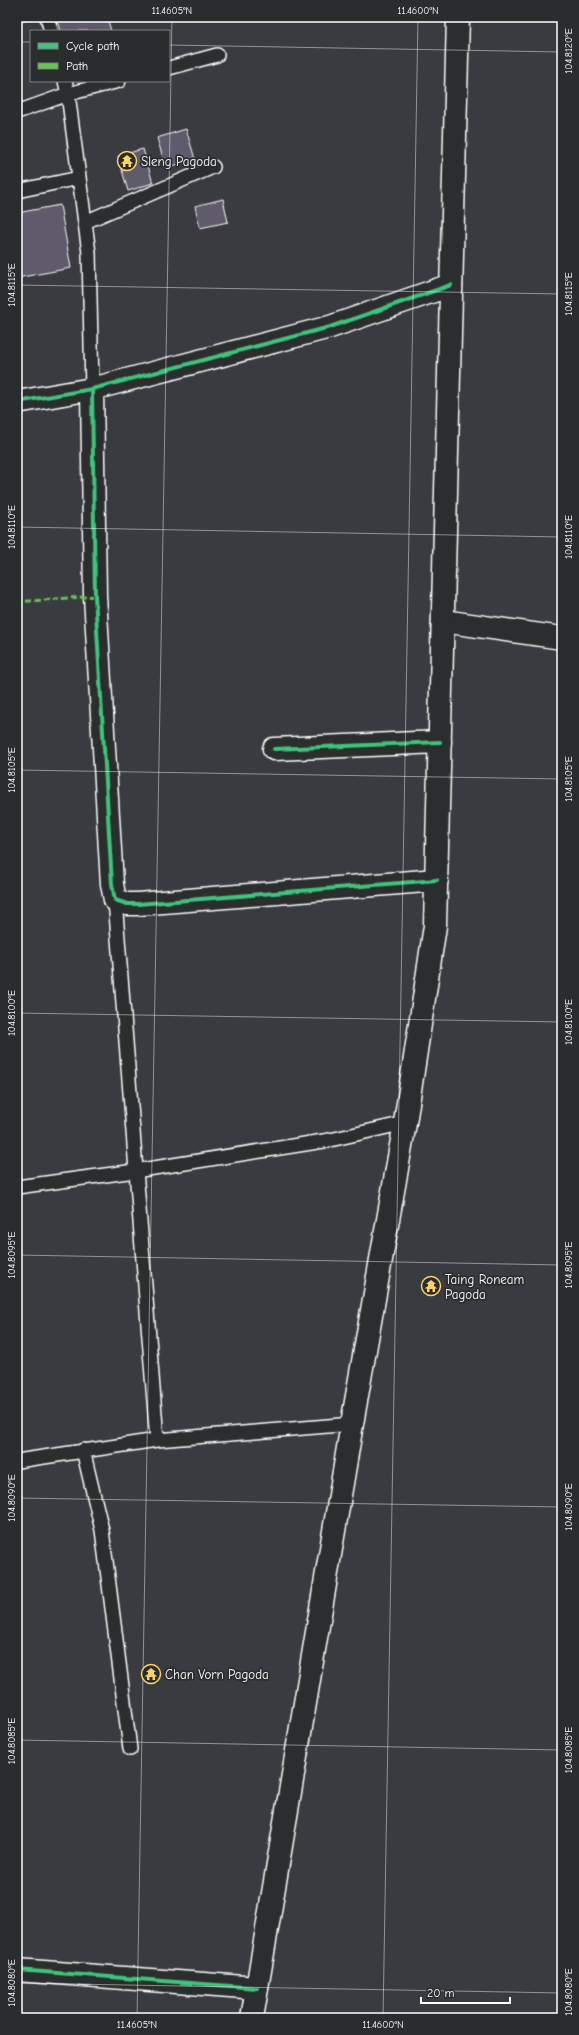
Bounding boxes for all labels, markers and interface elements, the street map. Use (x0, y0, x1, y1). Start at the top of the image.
text: 11.4605°N (152, 5, 192, 17)
text: 11.4600°N (398, 5, 438, 17)
text: 104.8120°E (563, 28, 575, 74)
legend (30, 30, 170, 82)
text: Cycle path (66, 39, 119, 53)
text: Path (66, 59, 88, 73)
temple icon: Sleng Pagoda (116, 150, 138, 172)
place label: Sleng Pagoda (141, 154, 217, 169)
text: 104.8115°E (6, 263, 18, 307)
text: 104.8115°E (563, 272, 575, 316)
text: 104.8110°E (6, 505, 18, 549)
text: 104.8110°E (563, 515, 575, 559)
text: 104.8105°E (6, 747, 18, 793)
text: 104.8105°E (563, 756, 575, 802)
text: 104.8100°E (6, 990, 18, 1036)
text: 104.8100°E (563, 999, 575, 1045)
text: 104.8095°E (6, 1232, 18, 1278)
text: 104.8095°E (563, 1242, 575, 1288)
place label: Taing Roneam Pagoda (445, 1272, 524, 1302)
temple icon: Taing Roneam Pagoda (420, 1275, 442, 1297)
text: 104.8090°E (6, 1474, 18, 1522)
text: 104.8090°E (563, 1483, 575, 1531)
temple icon: Chan Vorn Pagoda (140, 1663, 162, 1685)
place label: Chan Vorn Pagoda (165, 1667, 269, 1682)
text: 104.8085°E (6, 1718, 18, 1764)
text: 104.8085°E (563, 1727, 575, 1773)
text: 104.8080°E (6, 1959, 18, 2007)
text: 104.8080°E (563, 1968, 575, 2016)
scale bar (421, 1979, 510, 2005)
text: 20 m (427, 1986, 455, 2000)
text: 11.4605°N (117, 2019, 157, 2031)
text: 11.4600°N (363, 2019, 403, 2031)

